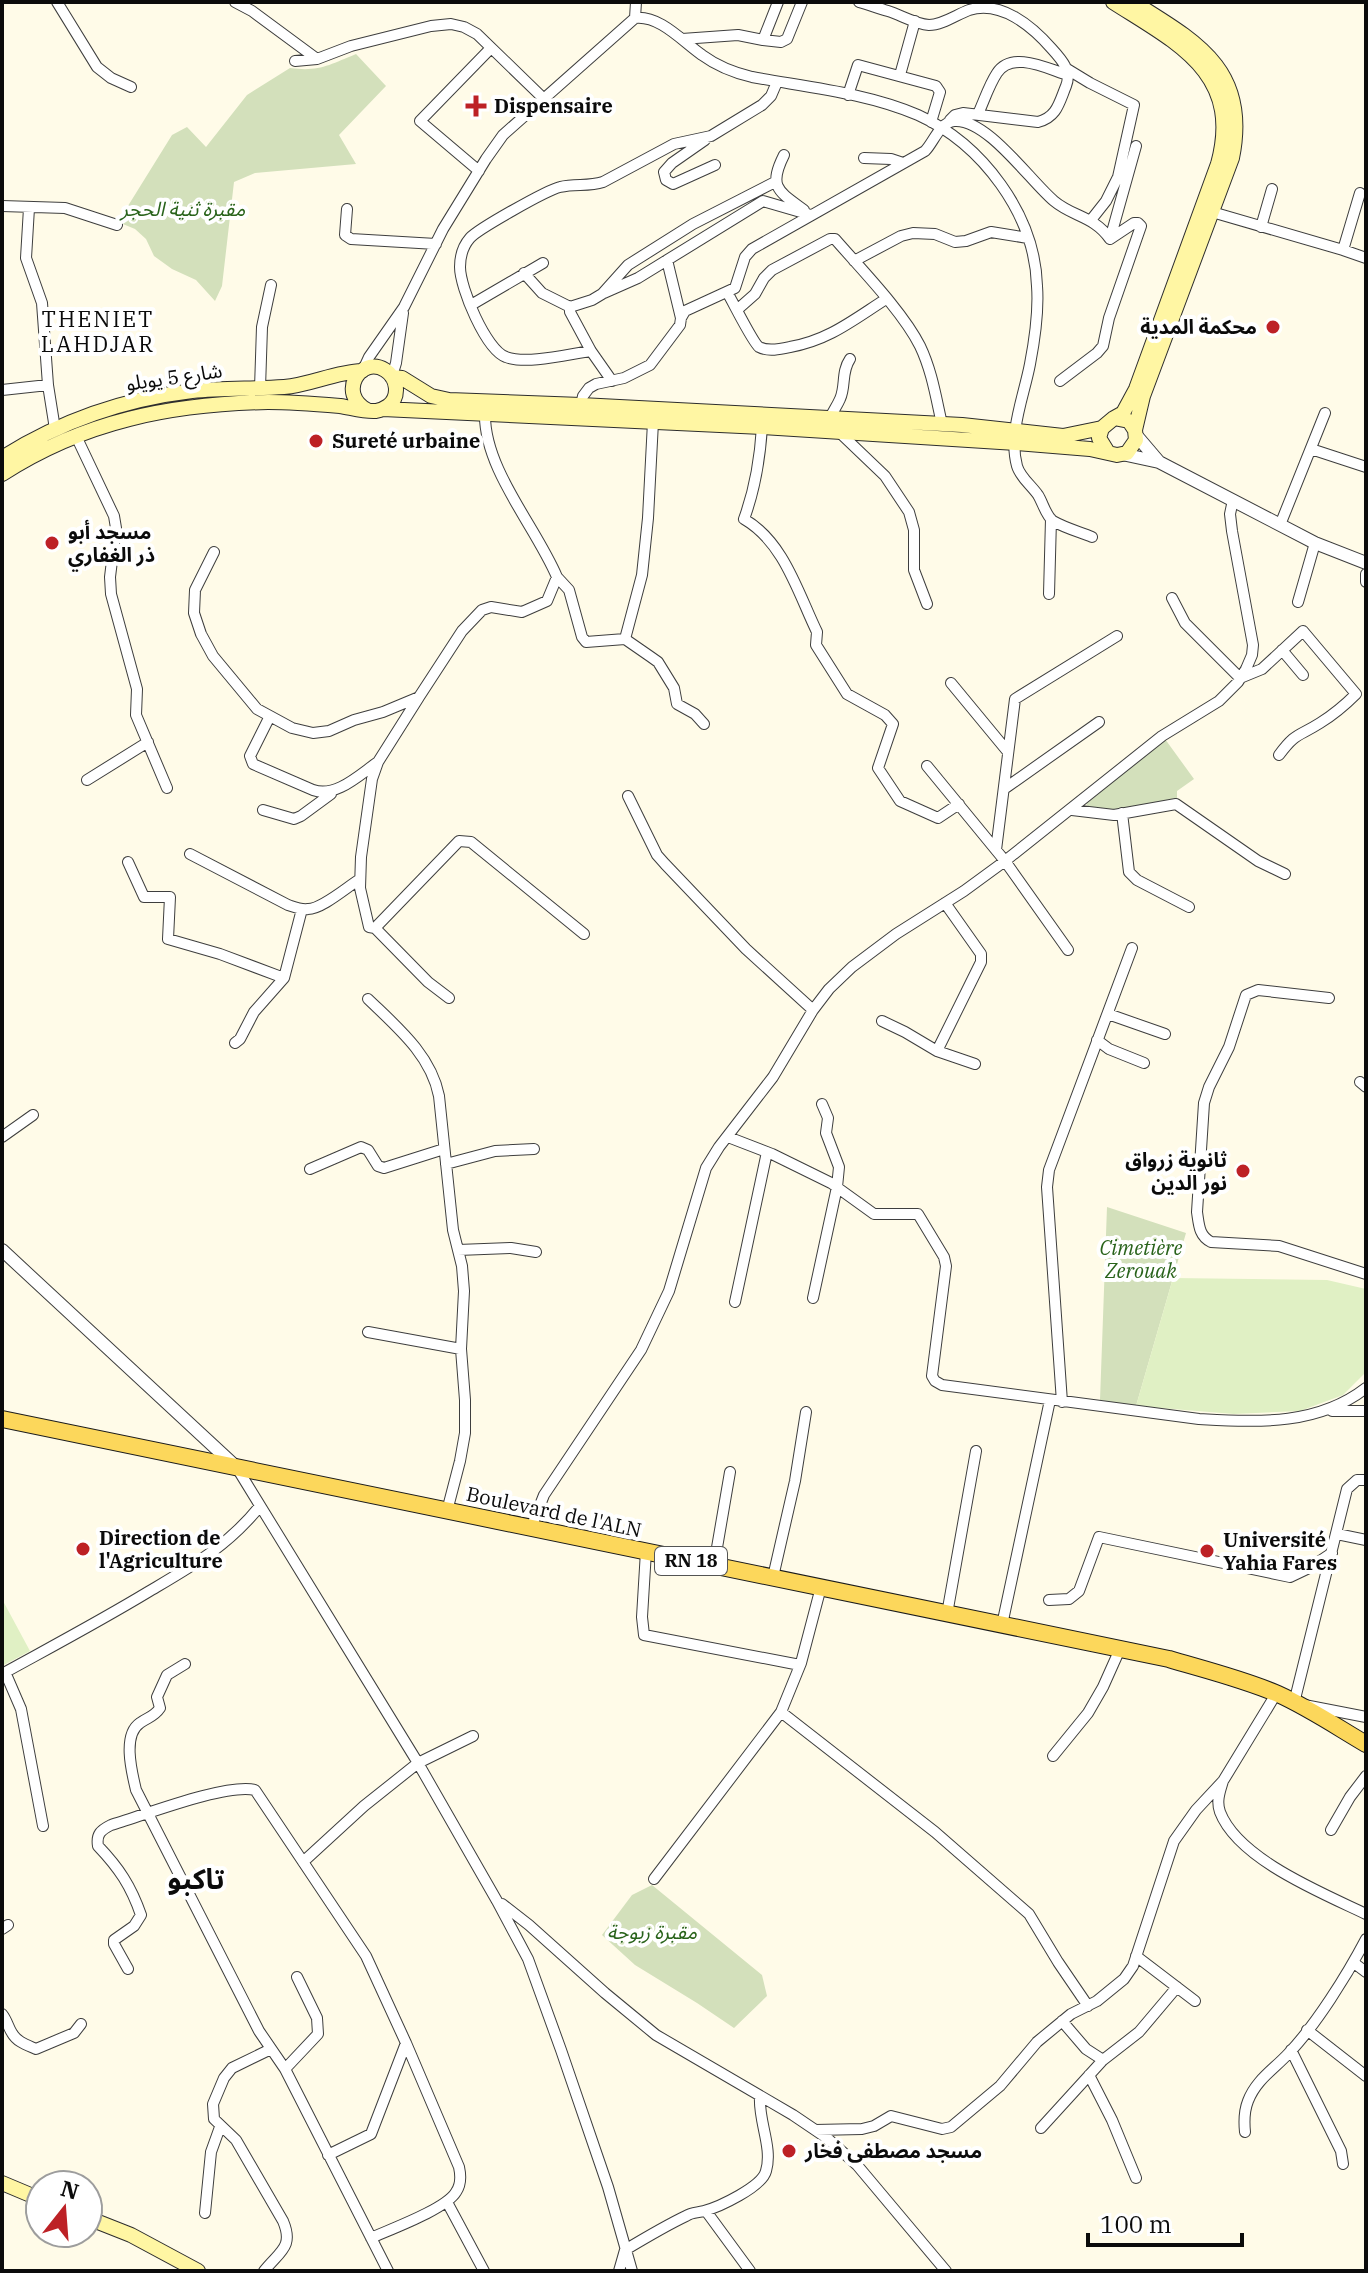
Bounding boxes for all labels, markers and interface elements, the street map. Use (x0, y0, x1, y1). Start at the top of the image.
place label: Dispensaire (494, 92, 613, 119)
marker: Dispensaire (465, 95, 487, 117)
park label: مقبرة ثنية الحجر (119, 195, 246, 222)
district label: THENIET LAHDJAR (41, 304, 155, 358)
place label: محكمة المدية (1140, 313, 1257, 340)
marker: محكمة المدية (1264, 318, 1282, 336)
street label: شارع 5 يويلو (124, 356, 224, 399)
place label: Sureté urbaine (332, 427, 480, 454)
marker: Sureté urbaine (307, 432, 325, 450)
place label: مسجد أبو ذر الغفاري (68, 518, 155, 572)
marker: مسجد أبو ذر الغفاري (43, 534, 61, 552)
place label: ثانوية زرواق نور الدين (1125, 1146, 1227, 1196)
marker: ثانوية زرواق نور الدين (1234, 1162, 1252, 1180)
park label: Cimetière Zerouak (1099, 1234, 1183, 1284)
street label: Boulevard de l'ALN (464, 1480, 644, 1543)
place label: Direction de l'Agriculture (99, 1524, 223, 1574)
place label: Université Yahia Fares (1223, 1526, 1337, 1576)
marker: Direction de l'Agriculture (74, 1540, 92, 1558)
marker: Université Yahia Fares (1198, 1542, 1216, 1560)
road number: RN 18 (655, 1547, 727, 1575)
district label: تاكبو (167, 1860, 225, 1897)
park label: مقبرة زبوجة (607, 1918, 697, 1945)
place label: مسجد مصطفى فخار (804, 2137, 982, 2164)
marker: مسجد مصطفى فخار (780, 2142, 798, 2160)
north arrow (24, 2169, 104, 2249)
text: N (57, 2173, 83, 2206)
scale bar (1088, 2197, 1242, 2247)
text: 100 m (1100, 2208, 1172, 2240)

